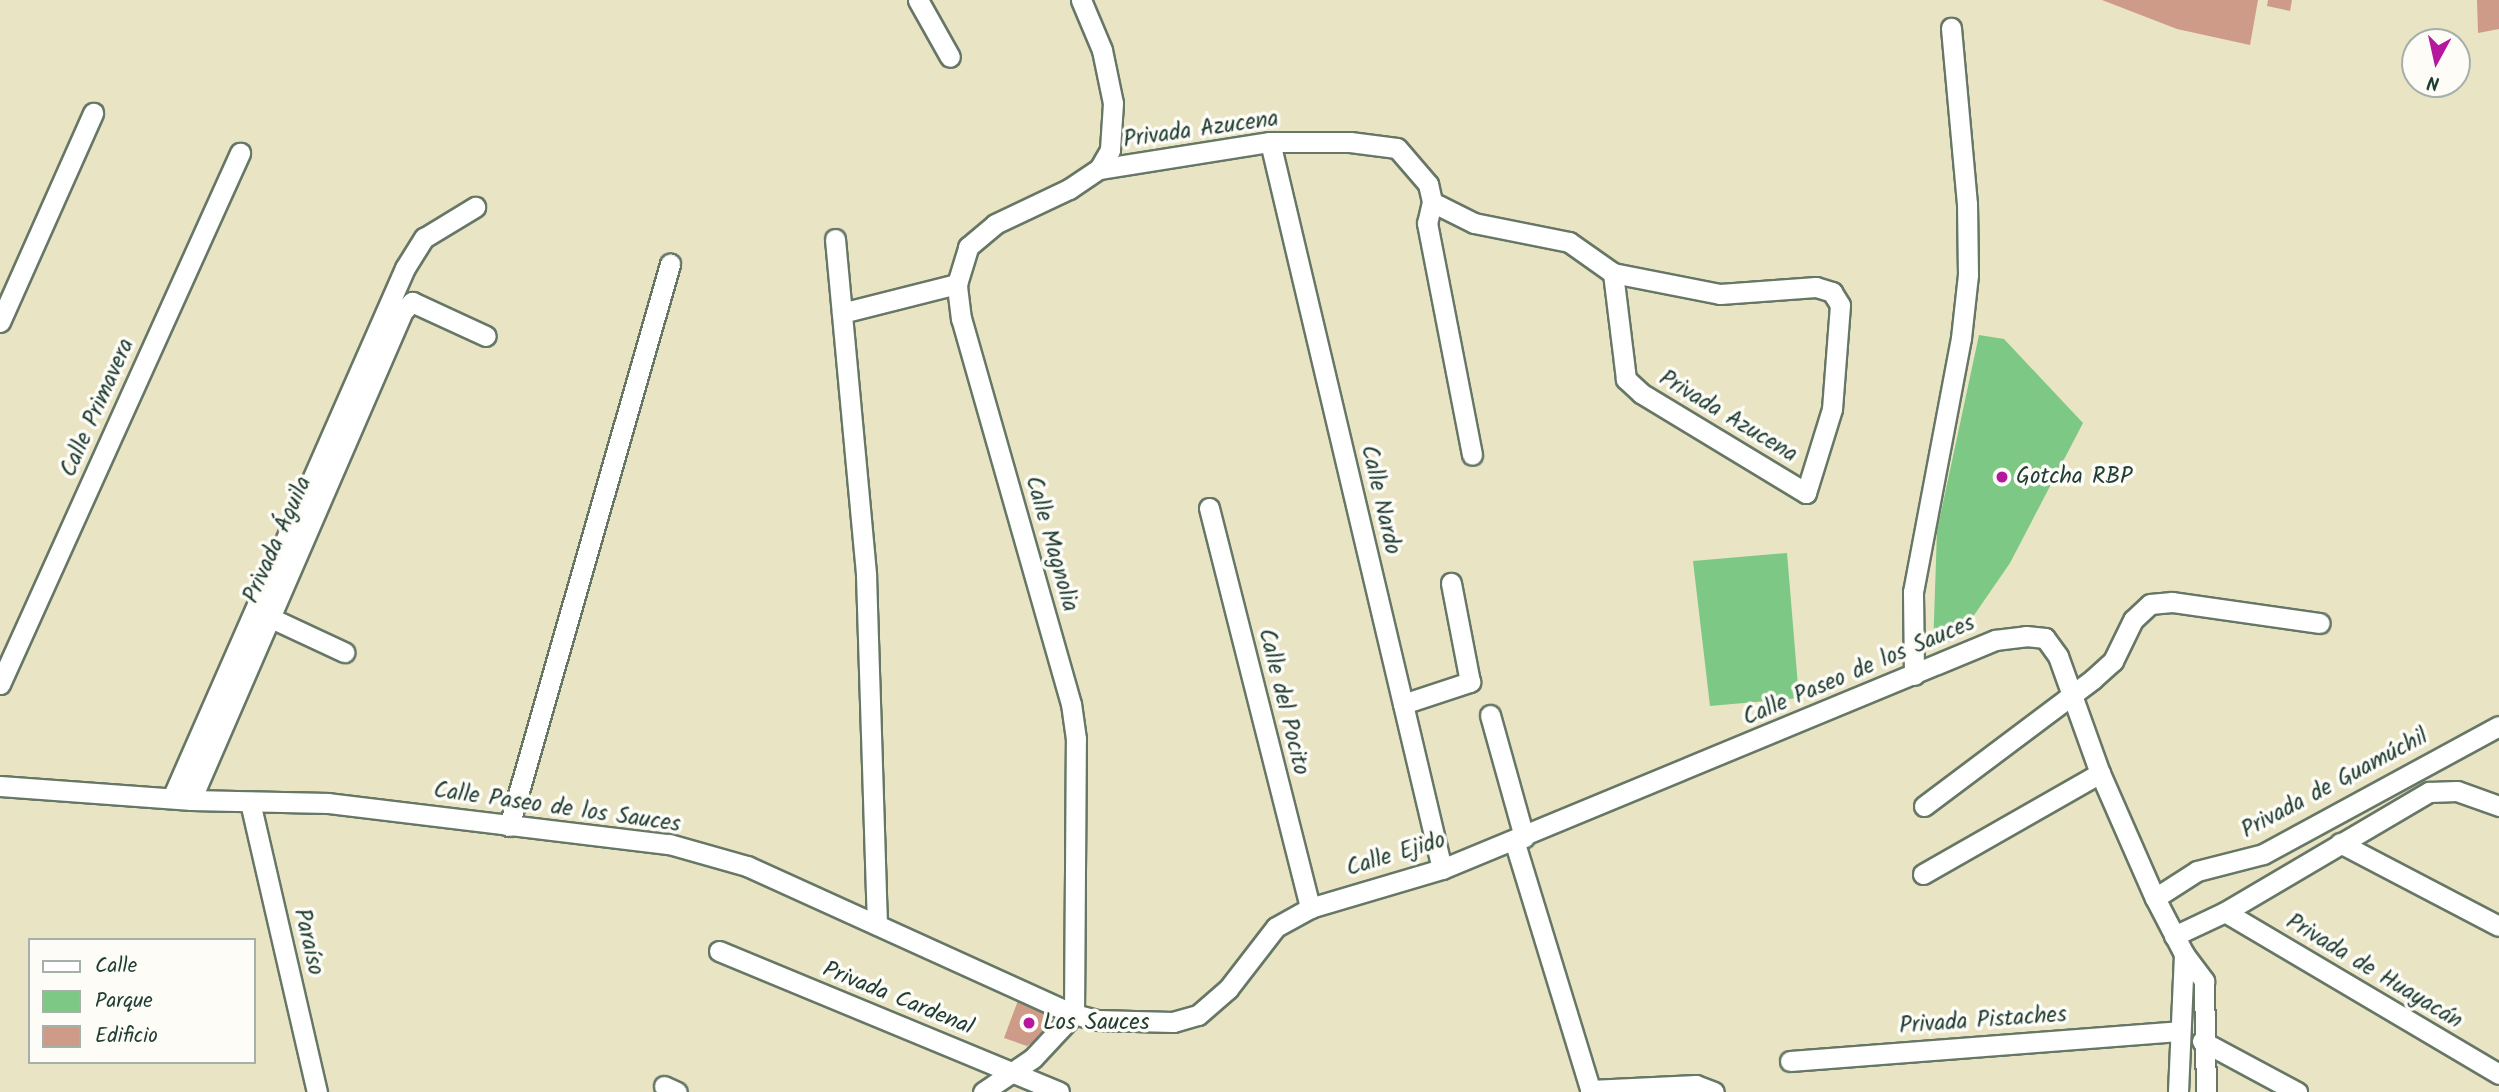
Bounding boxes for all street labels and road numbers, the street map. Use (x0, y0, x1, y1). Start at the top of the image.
street label: Privada Azucena (1122, 105, 1280, 155)
street label: Calle Primavera (55, 335, 141, 481)
street label: Privada Azucena (1654, 365, 1802, 469)
street label: Calle Nardo (1354, 443, 1406, 557)
street label: Privada Águila (238, 473, 318, 607)
street label: Calle Magnolia (1018, 473, 1084, 615)
street label: Calle Paseo de los Sauces (1739, 610, 1979, 732)
street label: Calle del Pocito (1251, 626, 1315, 778)
street label: Privada de Guamúchil (2237, 723, 2433, 845)
street label: Calle Paseo de los Sauces (432, 777, 682, 839)
street label: Calle Ejido (1343, 827, 1449, 883)
street label: Paraíso (287, 906, 329, 978)
street label: Privada de Huayacán (2281, 908, 2467, 1036)
street label: Privada Cardenal (819, 956, 977, 1042)
street label: Privada Pistaches (1898, 1001, 2068, 1041)

